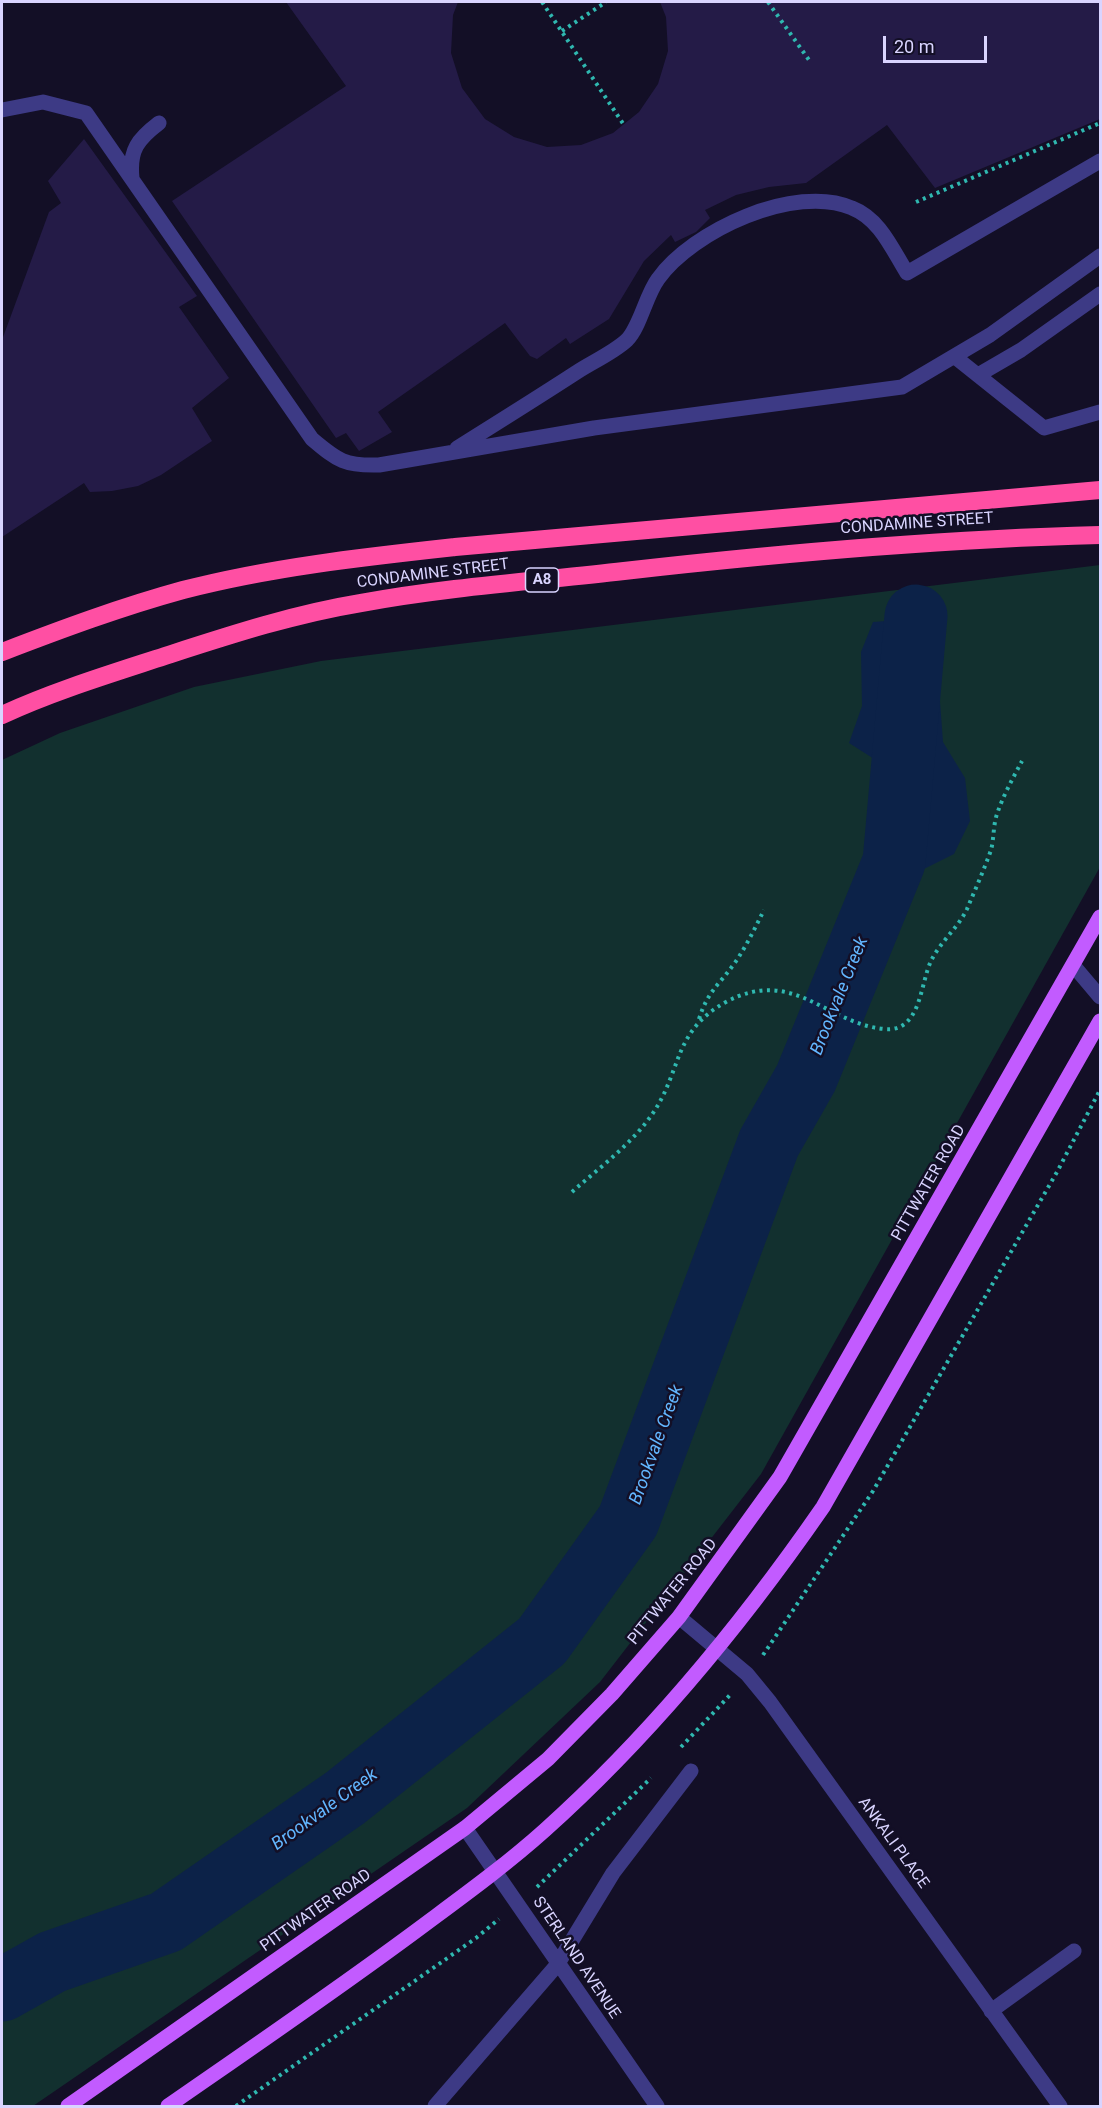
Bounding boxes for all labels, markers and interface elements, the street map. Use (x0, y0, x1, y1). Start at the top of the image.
scale bar (886, 24, 990, 62)
text: 20 m (894, 36, 934, 57)
street label: CONDAMINE STREET (840, 509, 994, 539)
street label: CONDAMINE STREET (356, 555, 510, 593)
road number: A8 (526, 568, 558, 592)
water label: Brookvale Creek (806, 934, 874, 1058)
street label: PITTWATER ROAD (888, 1121, 970, 1245)
water label: Brookvale Creek (625, 1382, 689, 1508)
street label: PITTWATER ROAD (624, 1535, 722, 1649)
water label: Brookvale Creek (268, 1764, 382, 1856)
street label: ANKALI PLACE (853, 1794, 933, 1892)
street label: PITTWATER ROAD (257, 1866, 375, 1956)
street label: STERLAND AVENUE (528, 1893, 624, 2023)

